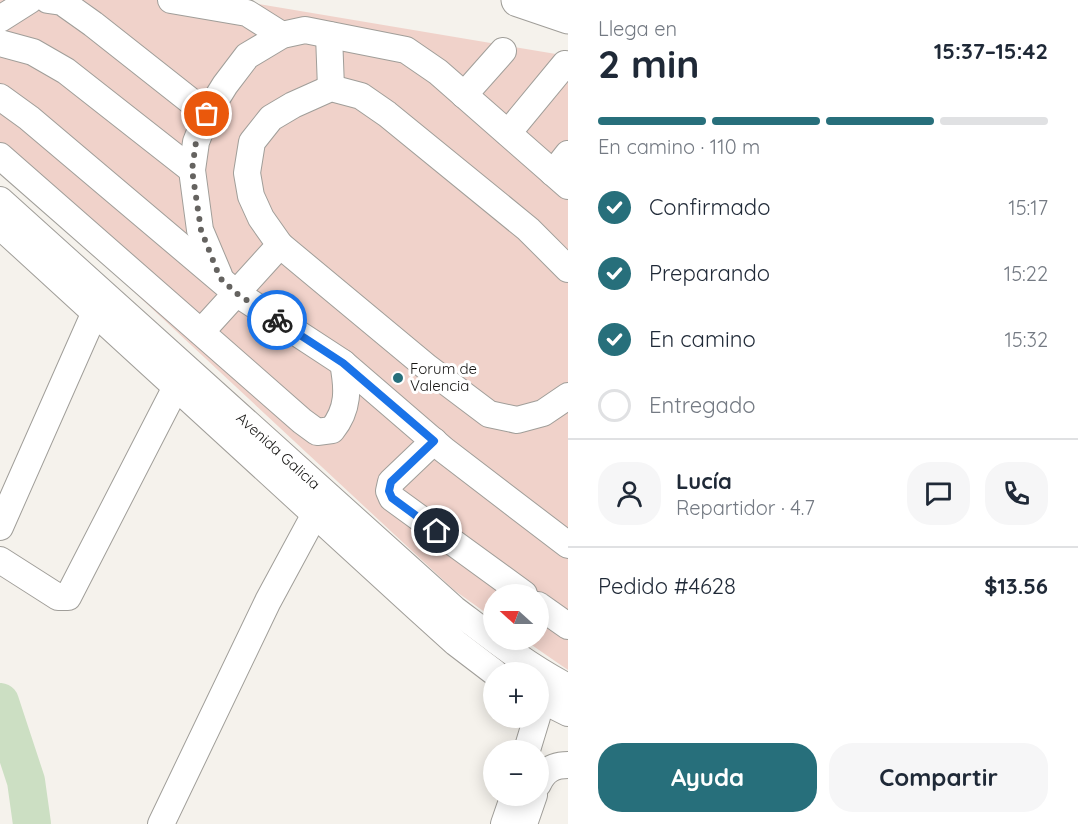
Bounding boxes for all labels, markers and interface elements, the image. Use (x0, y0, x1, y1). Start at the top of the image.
text: Llega en (598, 16, 677, 41)
text: 15:37–15:42 (934, 37, 1048, 65)
text: 2 min (598, 39, 700, 88)
pin (181, 88, 232, 139)
icon: bag (190, 97, 223, 130)
text: En camino · 110 m (598, 134, 760, 159)
icon: check (598, 191, 631, 224)
text: Confirmado (649, 193, 770, 221)
text: 15:17 (1008, 195, 1048, 220)
icon: check (598, 257, 631, 290)
text: Preparando (649, 259, 770, 287)
text: 15:22 (1004, 261, 1048, 286)
courier (247, 290, 307, 350)
icon: bike (261, 304, 294, 337)
icon: check (598, 323, 631, 356)
text: En camino (649, 325, 756, 353)
text: 15:32 (1004, 327, 1048, 352)
place label: Forum de Valencia (410, 359, 477, 395)
marker: Forum de Valencia (391, 371, 405, 385)
text: Entregado (649, 391, 756, 419)
street label: Avenida Galicia (233, 408, 324, 493)
button: person (598, 462, 661, 525)
button: chat (907, 462, 970, 525)
button: phone (985, 462, 1048, 525)
text: Lucía (676, 467, 732, 495)
text: Repartidor · 4.7 (676, 495, 815, 520)
pin (411, 505, 462, 556)
icon: home (420, 514, 453, 547)
text: Pedido #4628 (598, 572, 736, 600)
text: $13.56 (984, 572, 1048, 600)
north arrow (483, 584, 549, 650)
map controls (483, 584, 549, 806)
button: + (483, 662, 549, 728)
button: − (483, 740, 549, 806)
button: Ayuda (598, 743, 817, 812)
button: Compartir (829, 743, 1048, 812)

